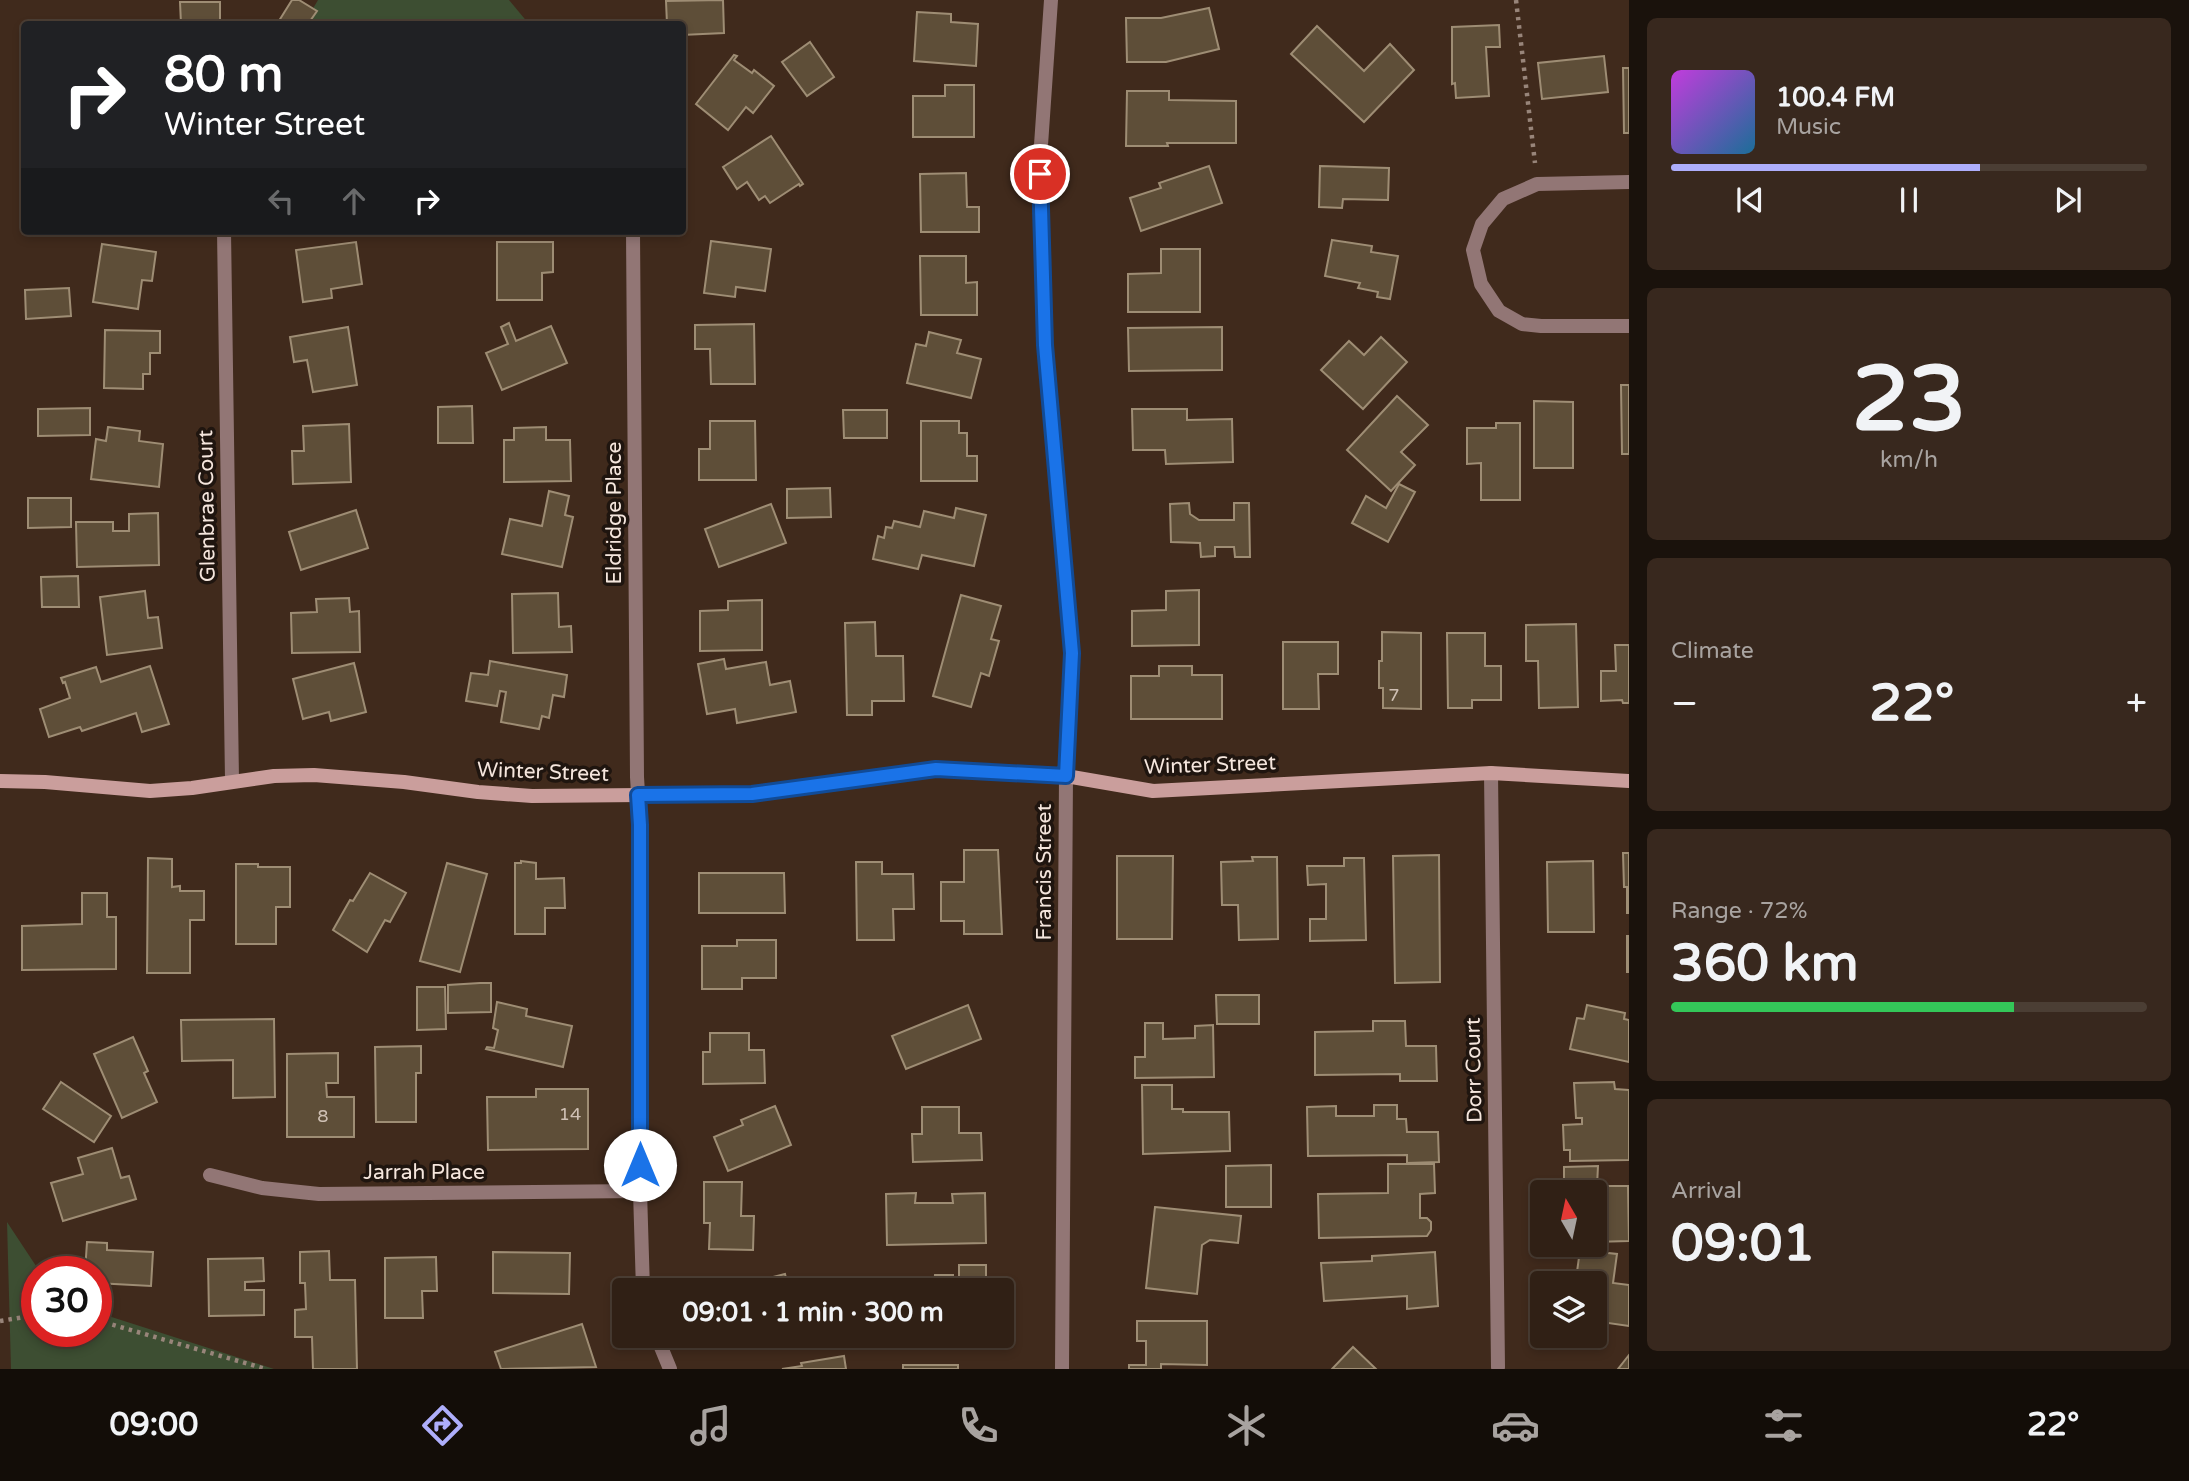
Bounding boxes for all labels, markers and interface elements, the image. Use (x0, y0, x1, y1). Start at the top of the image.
text: 80 m (164, 46, 283, 105)
icon: right (49, 49, 140, 140)
text: 100.4 FM (1776, 82, 1895, 113)
text: Winter Street (164, 106, 365, 144)
text: Music (1776, 113, 1841, 141)
pin (1010, 144, 1070, 204)
icon: arrive (1021, 155, 1059, 193)
icon: previous (1731, 181, 1769, 219)
icon: pause (1890, 181, 1928, 219)
icon: next (2049, 181, 2087, 219)
icon: left (262, 182, 300, 220)
icon: ahead (335, 182, 373, 220)
icon: right (408, 182, 446, 220)
text: 23 (1852, 345, 1966, 455)
street label: Glenbrae Court (193, 430, 221, 582)
street label: Eldridge Place (602, 441, 627, 585)
text: km/h (1880, 446, 1938, 474)
text: Climate (1671, 637, 1754, 665)
text: 22° (1869, 672, 1954, 735)
text: − (1671, 681, 1698, 727)
text: + (2126, 681, 2147, 727)
house number: 7 (1388, 684, 1400, 706)
street label: Winter Street (1144, 750, 1276, 780)
street label: Winter Street (477, 757, 609, 787)
street label: Francis Street (1032, 804, 1057, 940)
text: Range · 72% (1671, 897, 1807, 925)
text: 360 km (1671, 932, 1859, 995)
street label: Dorr Court (1461, 1017, 1487, 1123)
house number: 14 (559, 1103, 581, 1125)
house number: 8 (317, 1105, 329, 1127)
position arrow (603, 1128, 677, 1202)
street label: Jarrah Place (363, 1160, 485, 1185)
text: Arrival (1671, 1177, 1742, 1205)
north arrow (1530, 1180, 1606, 1256)
map controls (1530, 1180, 1607, 1348)
text: 09:01 (1671, 1212, 1815, 1275)
speed limit sign: 30 (21, 1256, 112, 1347)
button: layers (1530, 1271, 1607, 1348)
text: 09:01 · 1 min · 300 m (682, 1297, 944, 1328)
icon: directions (418, 1401, 467, 1450)
icon: music (686, 1401, 735, 1450)
icon: phone (954, 1401, 1003, 1450)
icon: climate (1222, 1401, 1271, 1450)
icon: car (1491, 1401, 1540, 1450)
icon: filters (1759, 1401, 1808, 1450)
text: 09:00 (110, 1406, 198, 1444)
text: 22° (2027, 1406, 2079, 1444)

